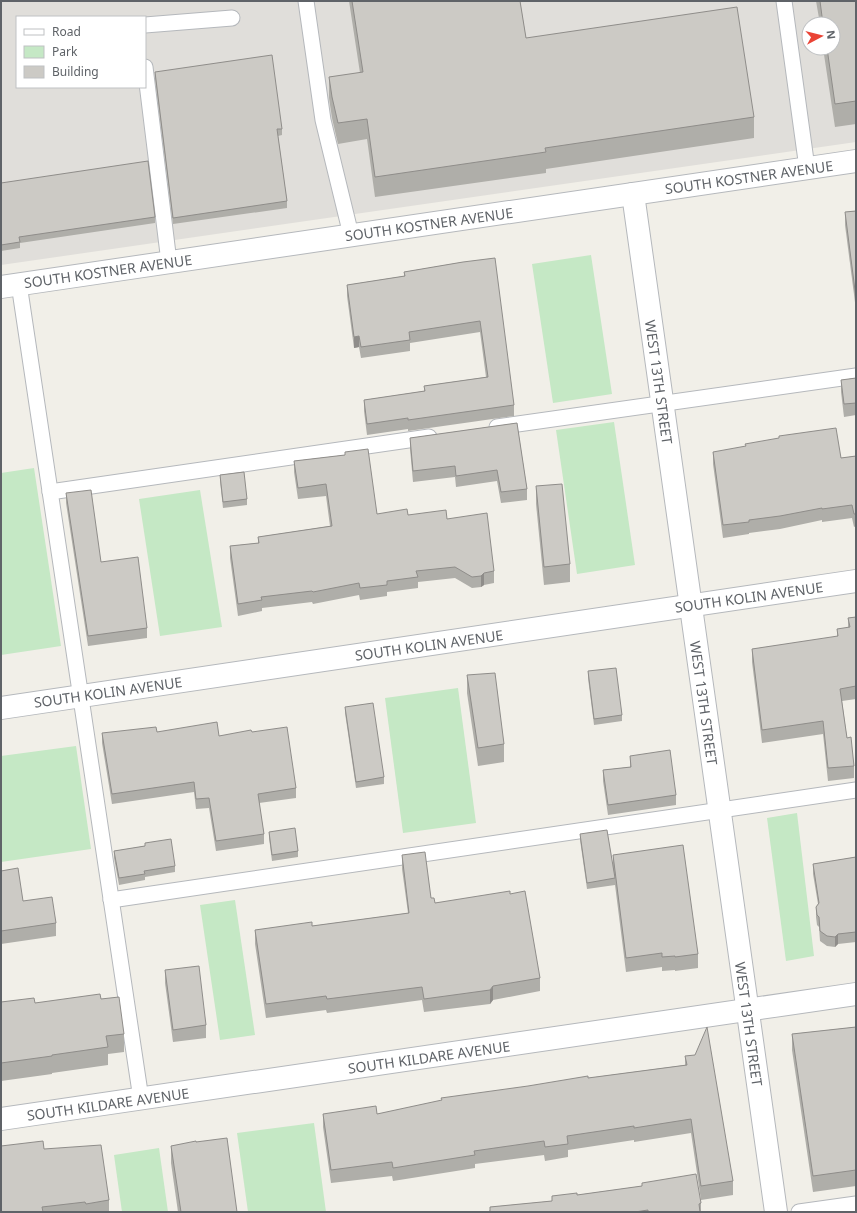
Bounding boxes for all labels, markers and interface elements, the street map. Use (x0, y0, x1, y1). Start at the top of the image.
legend (16, 16, 146, 88)
north arrow (801, 16, 841, 56)
text: Road (52, 23, 81, 40)
text: N (823, 29, 839, 40)
text: Park (52, 43, 78, 60)
text: Building (52, 63, 99, 80)
street label: SOUTH KOSTNER AVENUE (664, 156, 834, 198)
street label: SOUTH KOSTNER AVENUE (344, 203, 514, 245)
street label: SOUTH KOSTNER AVENUE (23, 250, 193, 292)
street label: WEST 13TH STREET (641, 319, 677, 446)
street label: SOUTH KOLIN AVENUE (674, 577, 824, 617)
street label: SOUTH KOLIN AVENUE (354, 625, 504, 665)
street label: WEST 13TH STREET (686, 640, 722, 767)
street label: SOUTH KOLIN AVENUE (33, 672, 183, 712)
street label: WEST 13TH STREET (731, 961, 767, 1088)
street label: SOUTH KILDARE AVENUE (347, 1036, 511, 1078)
street label: SOUTH KILDARE AVENUE (26, 1083, 190, 1125)

